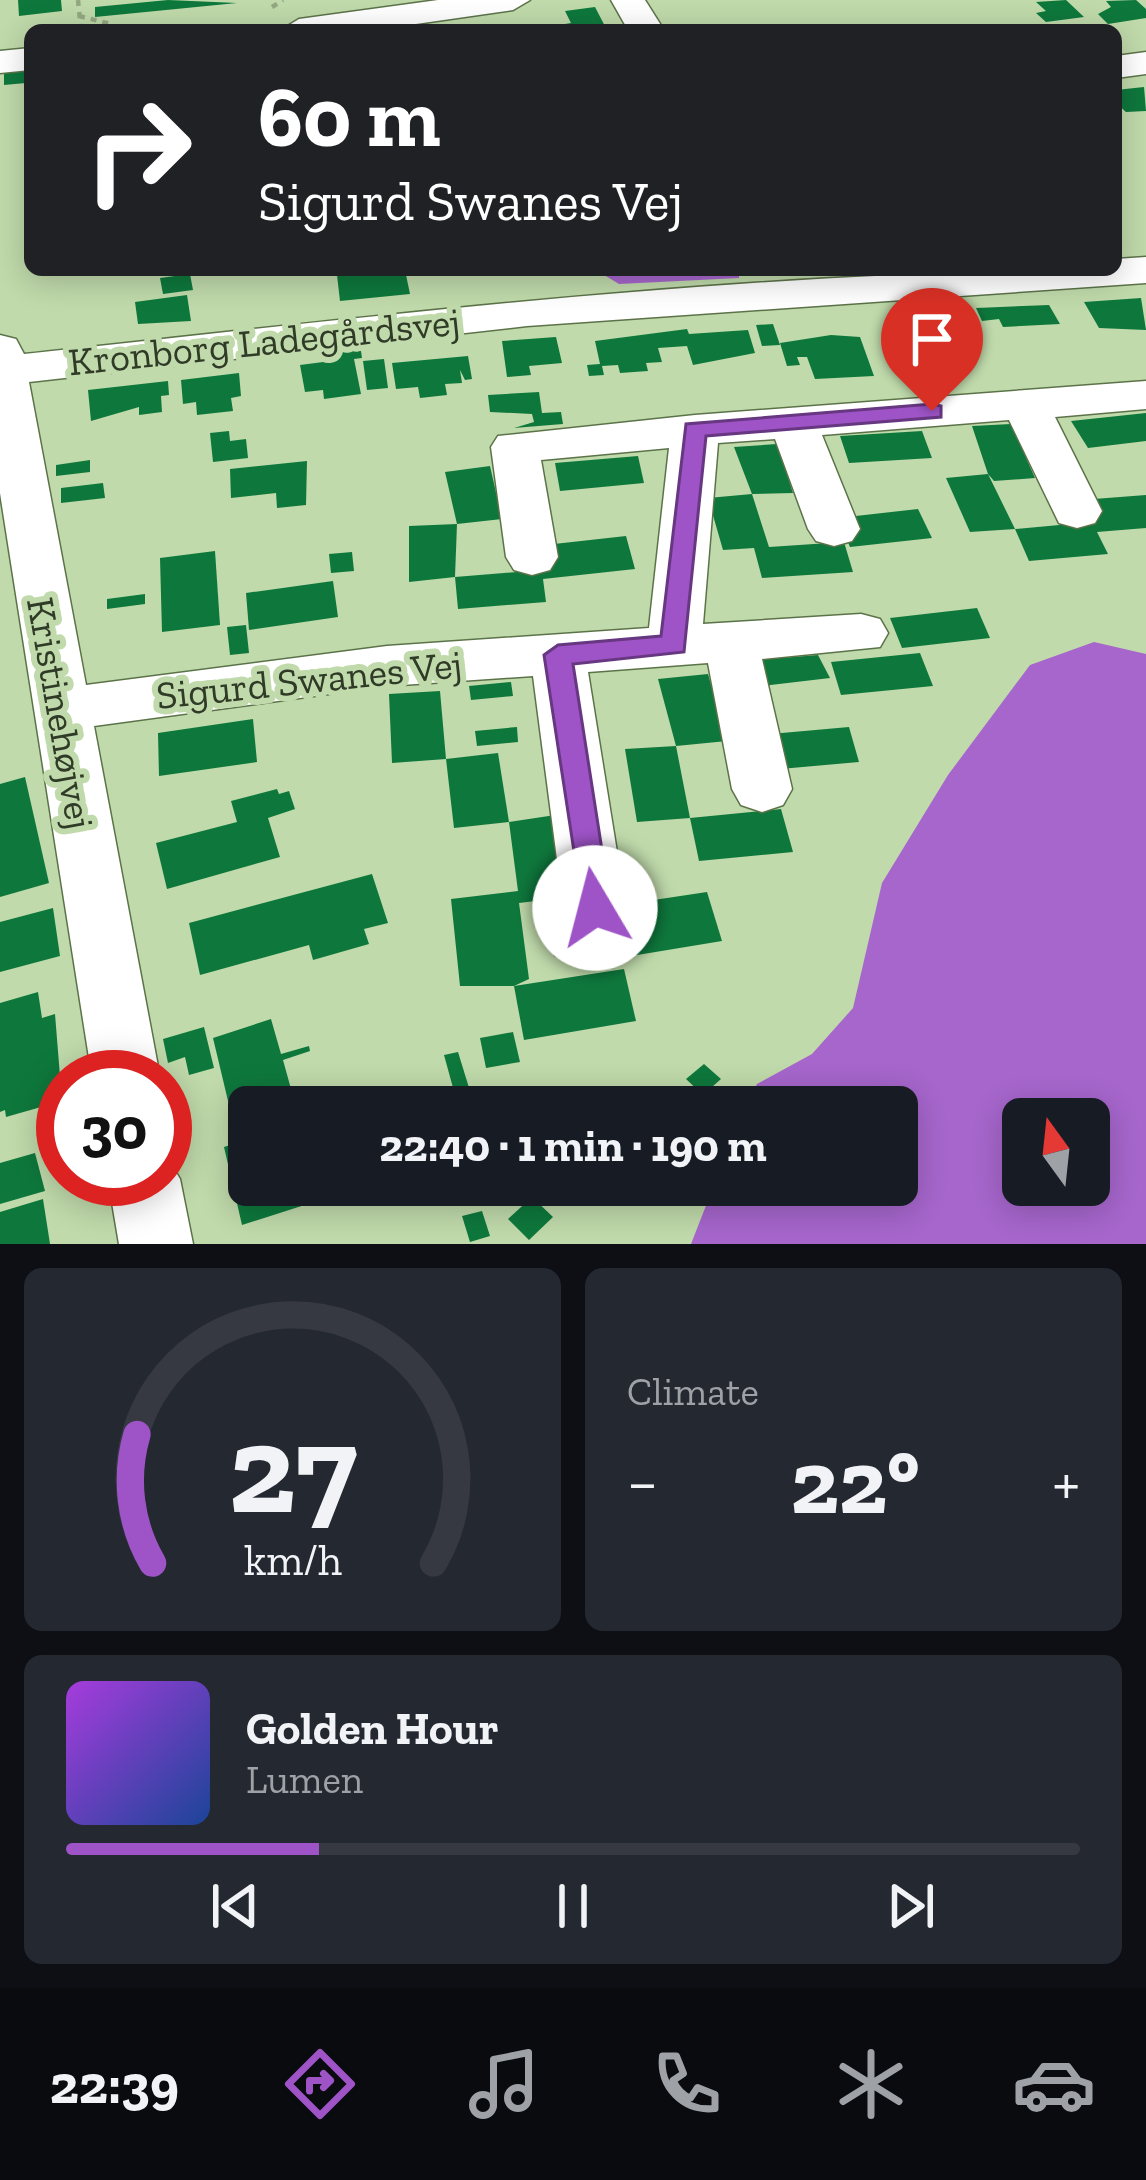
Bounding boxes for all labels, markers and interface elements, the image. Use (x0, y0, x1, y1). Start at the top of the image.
text: 60 m (258, 67, 441, 168)
icon: right (60, 72, 216, 228)
text: Sigurd Swanes Vej (258, 169, 683, 234)
pin (881, 288, 983, 411)
street label: Kronborg Ladegårdsvej (66, 298, 462, 385)
icon: arrive (899, 306, 965, 372)
street label: Kristinehøjvej (17, 593, 104, 833)
street label: Sigurd Swanes Vej (154, 640, 464, 719)
position arrow (532, 845, 658, 971)
speed limit sign: 30 (36, 1050, 192, 1206)
north arrow (1002, 1098, 1110, 1206)
map controls (1002, 1098, 1110, 1206)
text: 22:40 · 1 min · 190 m (379, 1119, 767, 1173)
text: Climate (627, 1368, 759, 1415)
text: 27 (228, 1394, 357, 1544)
text: 22° (790, 1428, 920, 1536)
text: − (627, 1443, 658, 1522)
text: + (1052, 1443, 1080, 1522)
text: km/h (244, 1534, 341, 1585)
text: Golden Hour (246, 1702, 499, 1756)
text: Lumen (246, 1756, 363, 1803)
icon: previous (202, 1873, 268, 1939)
icon: pause (540, 1873, 606, 1939)
icon: next (878, 1873, 944, 1939)
icon: directions (278, 2042, 362, 2126)
icon: music (462, 2042, 546, 2126)
icon: phone (645, 2042, 729, 2126)
icon: climate (829, 2042, 913, 2126)
icon: car (1012, 2042, 1096, 2126)
text: 22:39 (50, 2052, 179, 2117)

